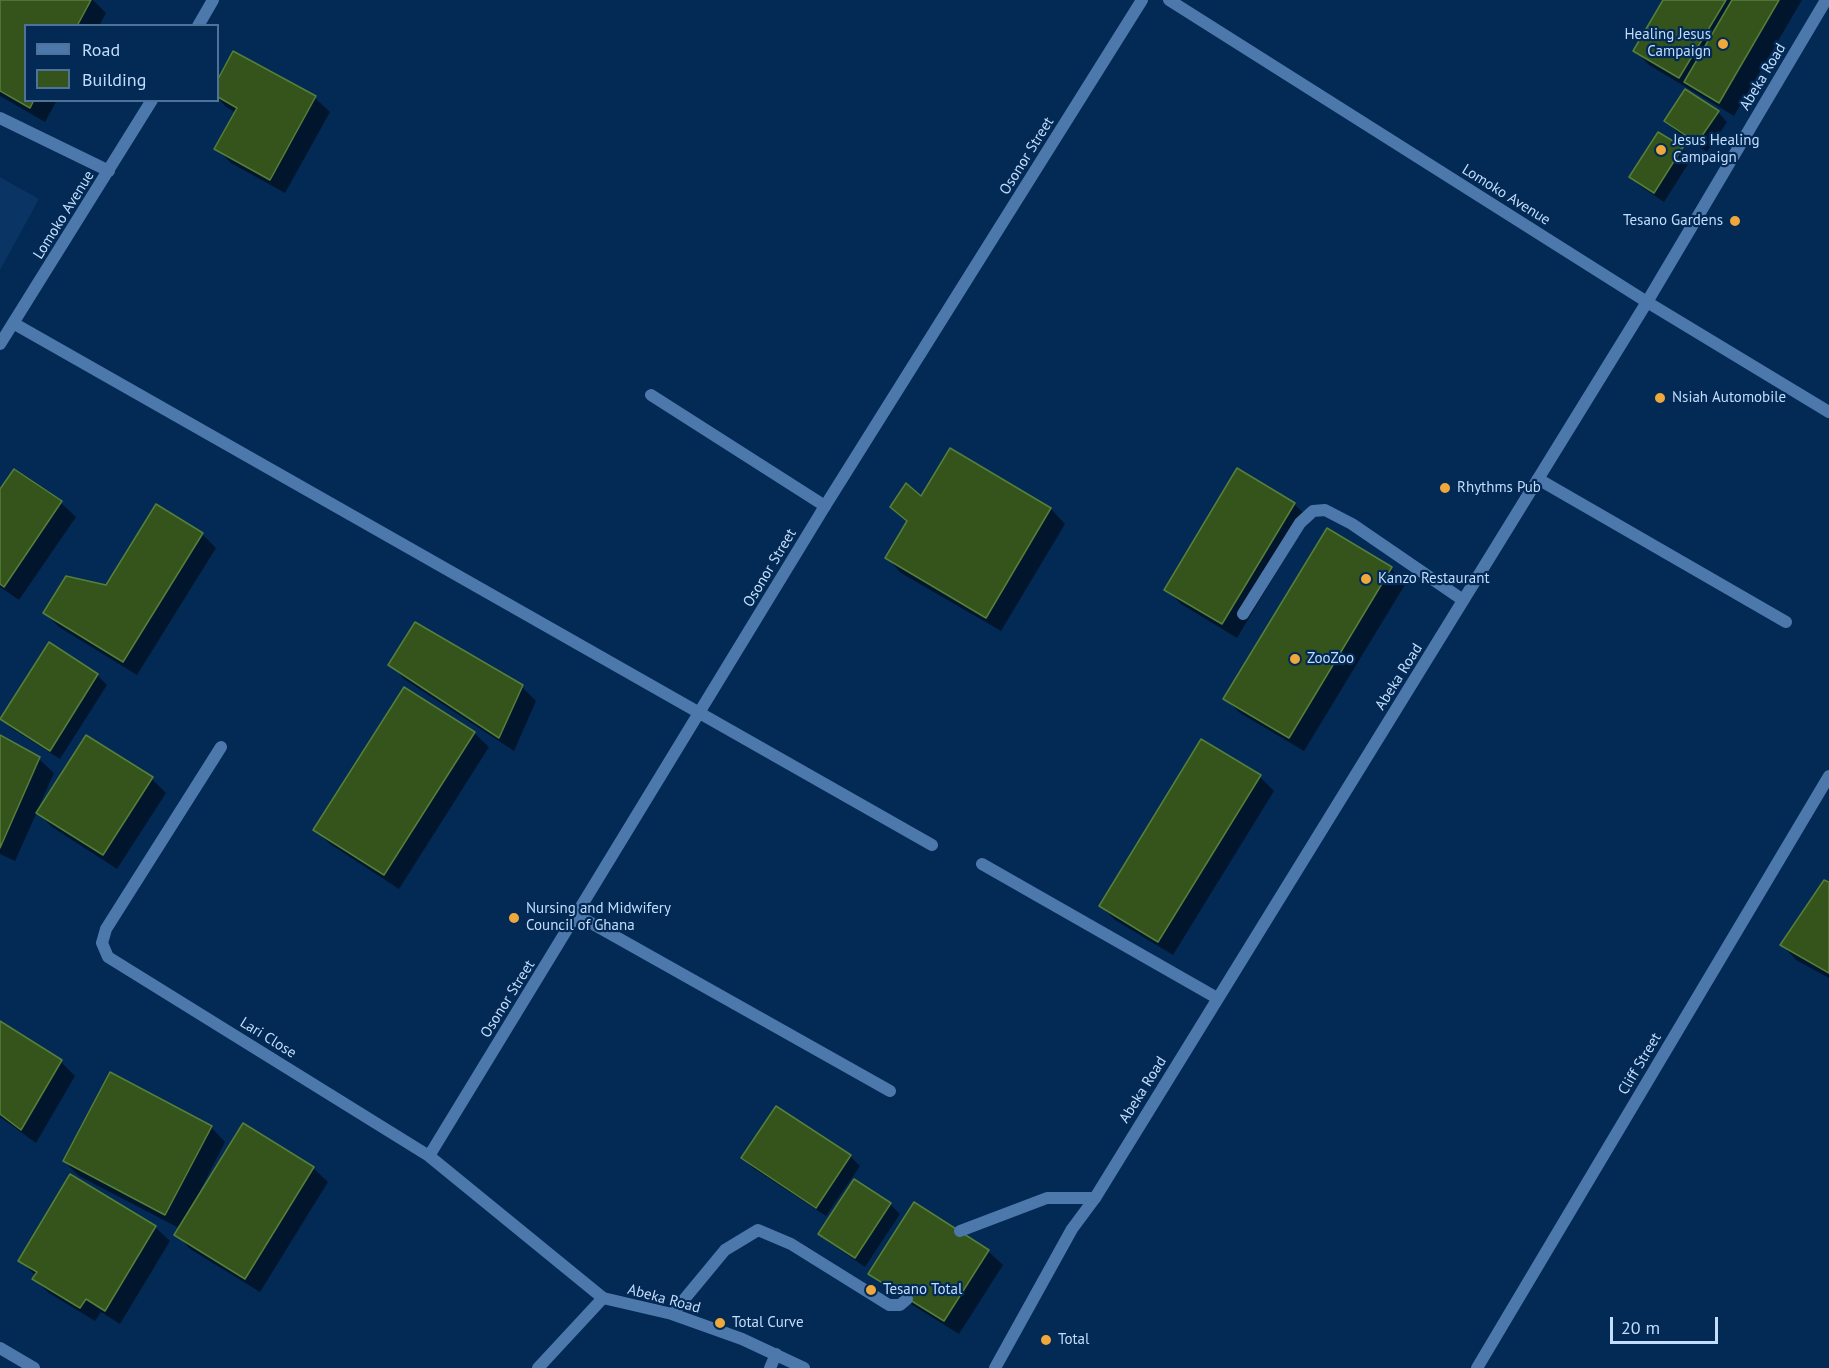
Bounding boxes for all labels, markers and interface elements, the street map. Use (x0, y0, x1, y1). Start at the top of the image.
legend (24, 24, 219, 102)
place label: Healing Jesus Campaign (1624, 26, 1711, 61)
marker: Healing Jesus Campaign (1716, 37, 1730, 51)
text: Road (82, 38, 120, 61)
street label: Abeka Road (1736, 40, 1790, 114)
text: Building (82, 68, 146, 91)
street label: Osonor Street (996, 114, 1058, 198)
place label: Jesus Healing Campaign (1673, 132, 1760, 167)
marker: Jesus Healing Campaign (1654, 143, 1668, 157)
street label: Lomoko Avenue (1458, 161, 1554, 229)
street label: Lomoko Avenue (30, 167, 98, 263)
place label: Tesano Gardens (1623, 212, 1723, 230)
marker: Tesano Gardens (1728, 214, 1742, 228)
place label: Nsiah Automobile (1672, 389, 1786, 407)
marker: Nsiah Automobile (1653, 391, 1667, 405)
place label: Rhythms Pub (1457, 479, 1541, 497)
marker: Rhythms Pub (1438, 481, 1452, 495)
street label: Osonor Street (740, 526, 800, 610)
place label: Kanzo Restaurant (1378, 570, 1489, 588)
marker: Kanzo Restaurant (1359, 572, 1373, 586)
street label: Abeka Road (1372, 640, 1426, 714)
place label: ZooZoo (1307, 650, 1354, 668)
marker: ZooZoo (1288, 652, 1302, 666)
place label: Nursing and Midwifery Council of Ghana (526, 900, 671, 935)
marker: Nursing and Midwifery Council of Ghana (507, 911, 521, 925)
street label: Osonor Street (477, 957, 539, 1041)
street label: Lari Close (237, 1014, 299, 1062)
street label: Cliff Street (1615, 1030, 1665, 1098)
street label: Abeka Road (1116, 1053, 1170, 1127)
street label: Abeka Road (626, 1281, 702, 1317)
place label: Tesano Total (883, 1281, 962, 1299)
marker: Tesano Total (864, 1283, 878, 1297)
scale bar (1613, 1305, 1721, 1343)
place label: Total Curve (732, 1314, 804, 1332)
marker: Total Curve (713, 1316, 727, 1330)
text: 20 m (1621, 1316, 1660, 1339)
place label: Total (1058, 1331, 1089, 1349)
marker: Total (1039, 1333, 1053, 1347)

